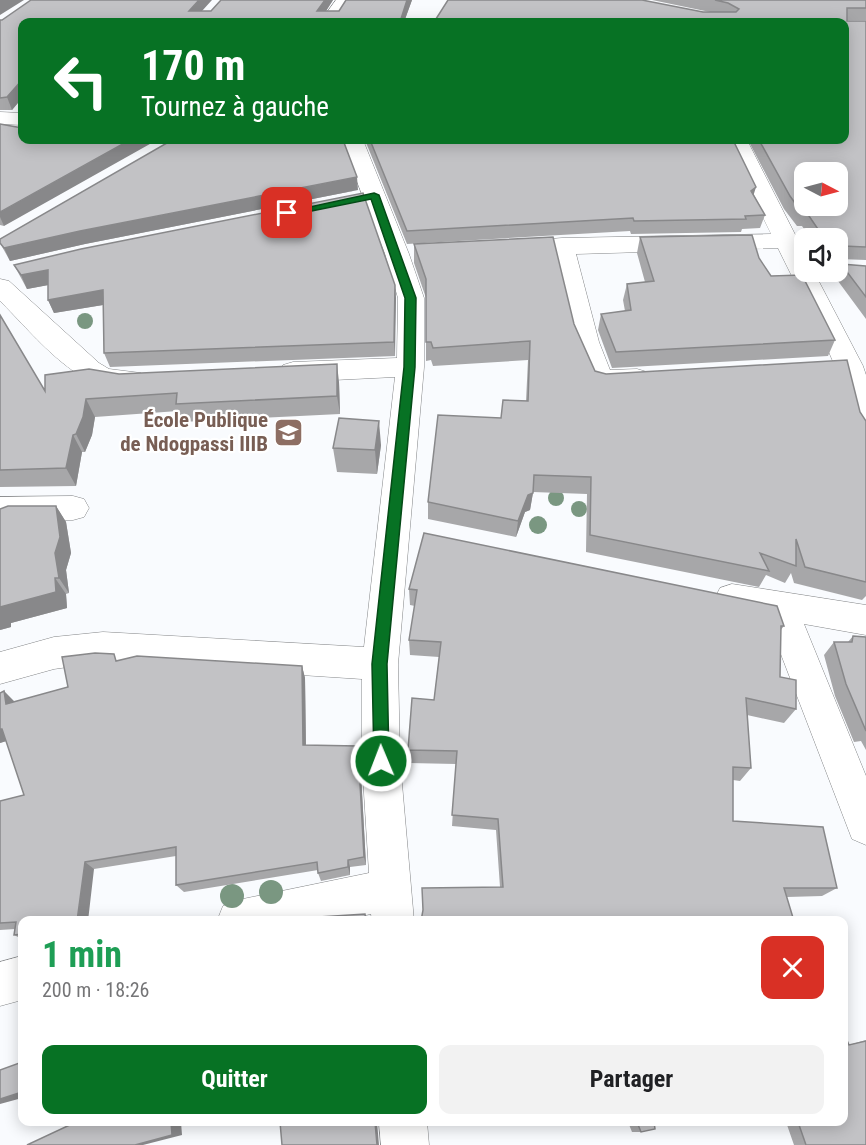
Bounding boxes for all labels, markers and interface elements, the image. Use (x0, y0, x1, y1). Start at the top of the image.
text: 170 m (141, 41, 246, 90)
icon: left (42, 42, 120, 120)
text: Tournez à gauche (141, 91, 329, 123)
north arrow (794, 162, 848, 216)
map controls (794, 162, 848, 282)
pin (261, 187, 312, 238)
icon: arrive (270, 196, 303, 229)
button: sound (794, 228, 848, 282)
place label: École Publique de Ndogpassi IIIB (120, 408, 268, 456)
school or university icon: École Publique de Ndogpassi IIIB (273, 416, 305, 448)
position arrow (349, 729, 413, 793)
text: 1 min (42, 934, 122, 976)
button: close (761, 936, 824, 999)
text: 200 m · 18:26 (42, 978, 149, 1002)
button: Quitter (42, 1045, 427, 1114)
button: Partager (439, 1045, 824, 1114)

